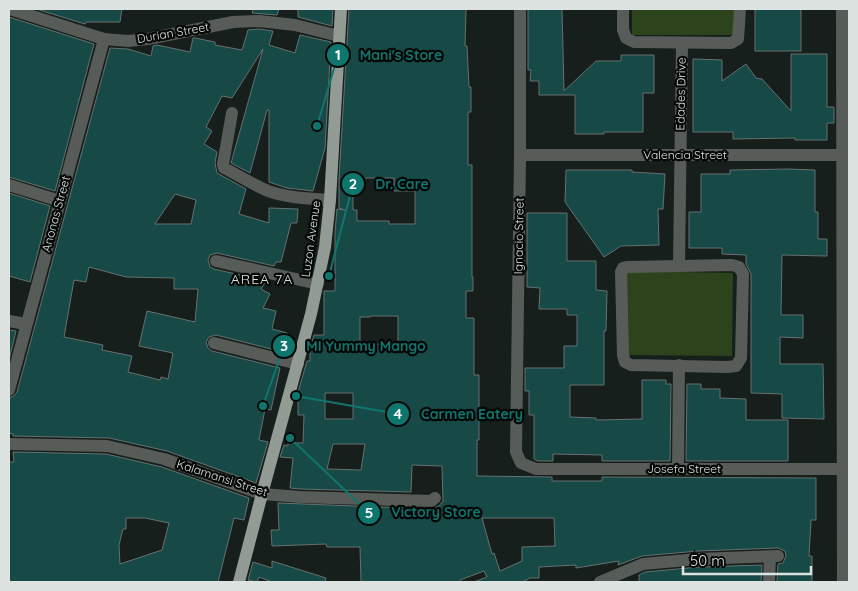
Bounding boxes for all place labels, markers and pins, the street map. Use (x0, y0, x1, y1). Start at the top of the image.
callout: Mani's Store (325, 40, 453, 69)
callout: Dr. Care (340, 169, 439, 198)
callout: MI Yummy Mango (272, 332, 436, 361)
callout: Carmen Eatery (386, 399, 533, 428)
callout: Victory Store (356, 498, 491, 527)

